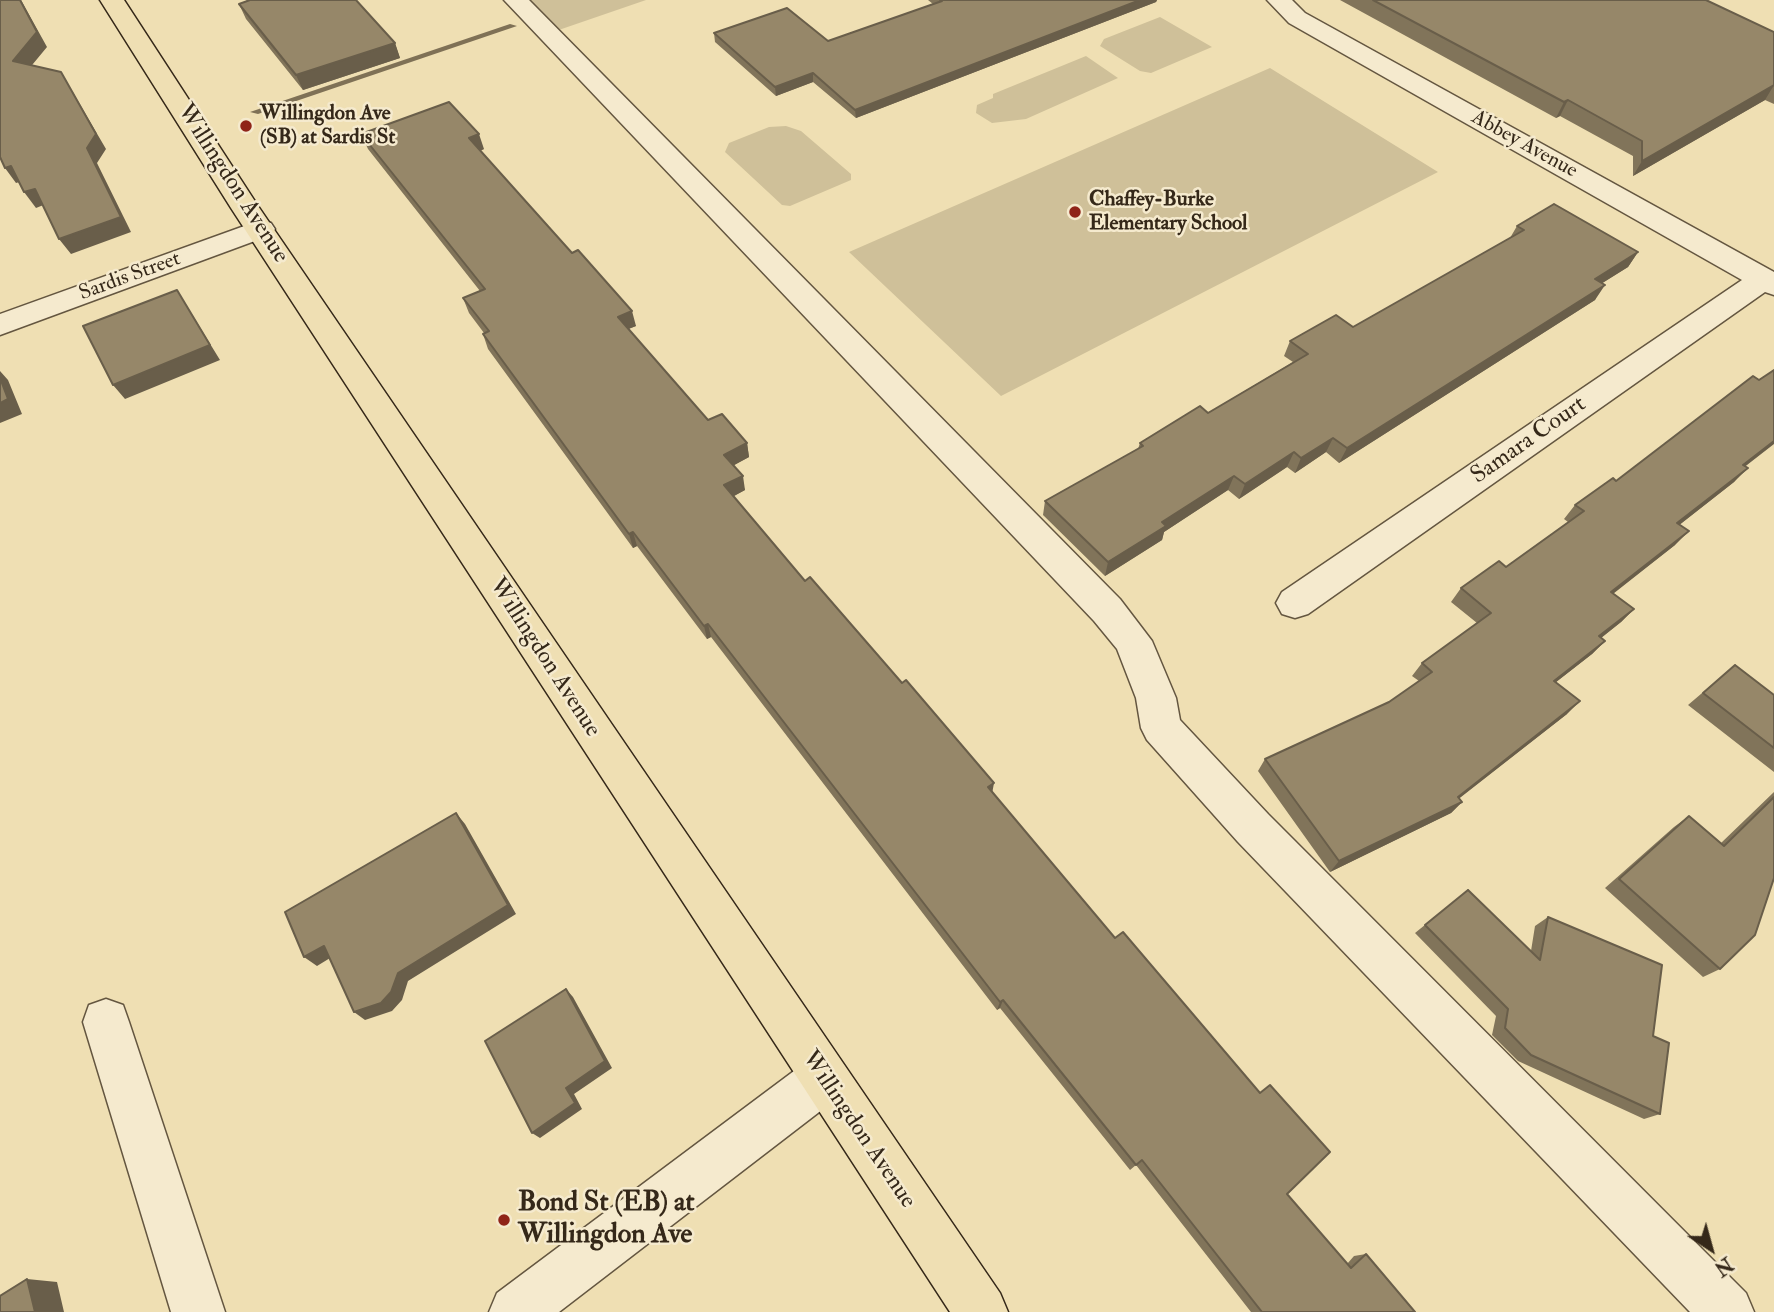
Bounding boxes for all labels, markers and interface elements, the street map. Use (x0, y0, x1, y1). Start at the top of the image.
street label: Willingdon Avenue (170, 99, 294, 269)
place label: Willingdon Ave (SB) at Sardis St (260, 101, 395, 151)
street label: Abbey Avenue (1467, 106, 1581, 184)
marker: Willingdon Ave (SB) at Sardis St (238, 118, 254, 134)
place label: Chaffey-Burke Elementary School (1089, 187, 1247, 237)
marker: Chaffey-Burke Elementary School (1067, 204, 1083, 220)
street label: Sardis Street (76, 247, 184, 307)
street label: Samara Court (1466, 391, 1592, 491)
street label: Willingdon Avenue (482, 573, 606, 743)
street label: Willingdon Avenue (795, 1046, 921, 1214)
place label: Bond St (EB) at Willingdon Ave (518, 1187, 695, 1253)
marker: Bond St (EB) at Willingdon Ave (496, 1212, 512, 1228)
north arrow (1676, 1214, 1746, 1284)
text: N (1709, 1251, 1737, 1281)

